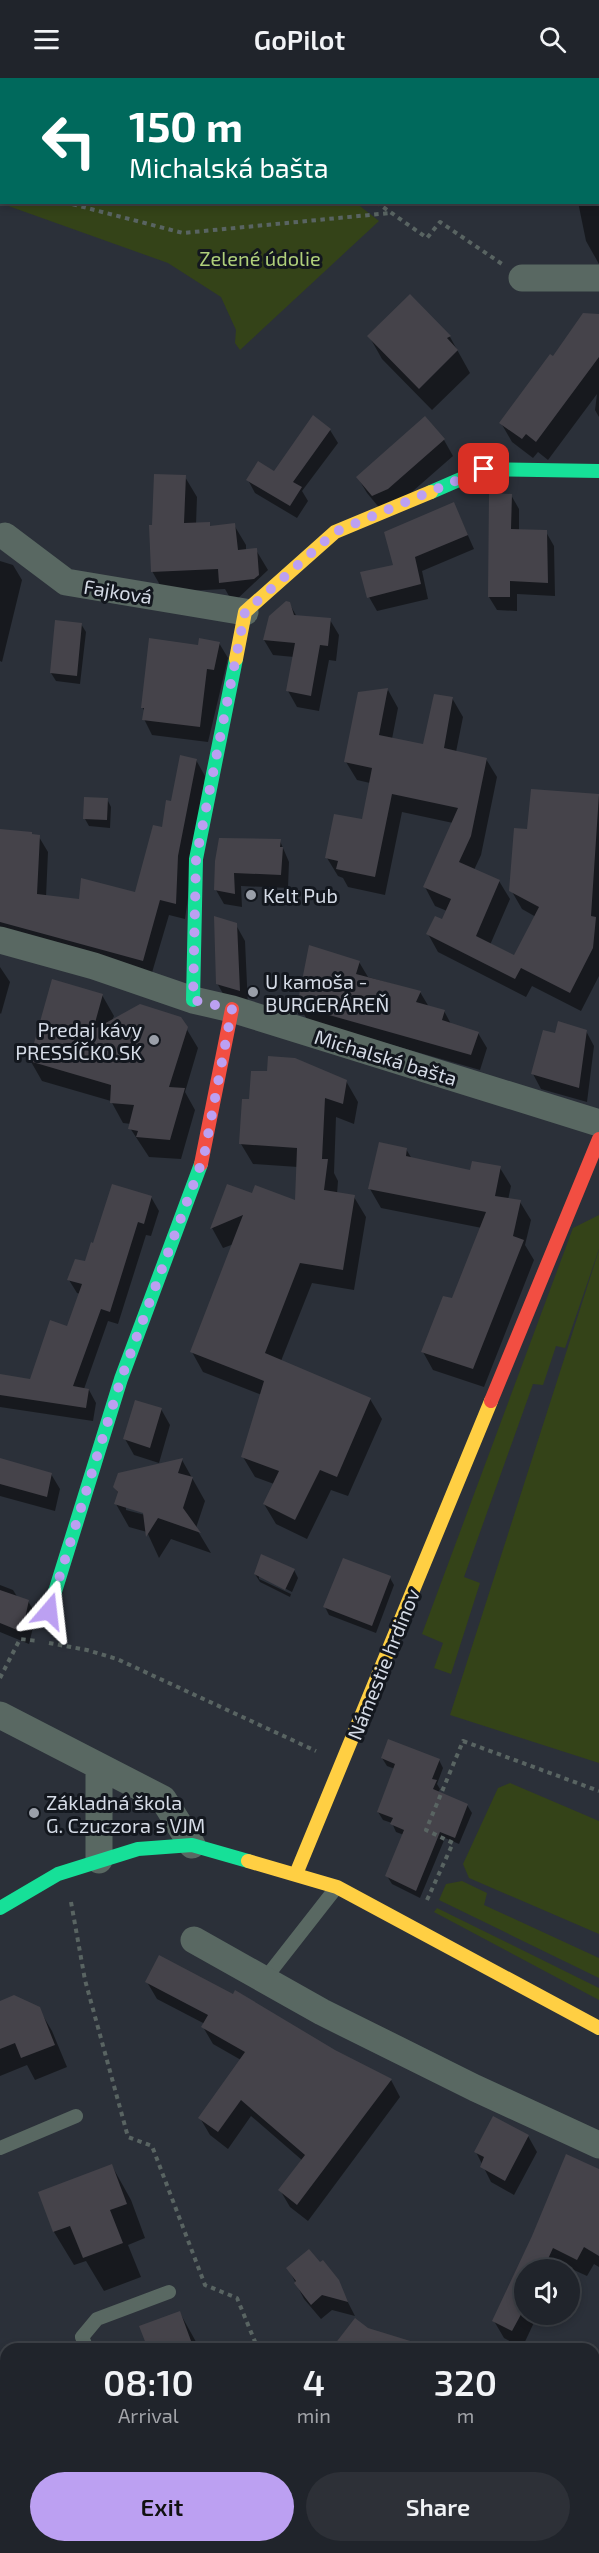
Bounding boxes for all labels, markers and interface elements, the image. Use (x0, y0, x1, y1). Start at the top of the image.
icon: menu (30, 23, 63, 56)
text: GoPilot (254, 23, 345, 55)
icon: search (536, 23, 569, 56)
text: 150 m (129, 100, 243, 150)
icon: left (30, 102, 108, 180)
text: Michalská bašta (129, 151, 328, 183)
park label: Zelené údolie (199, 246, 321, 270)
pin (458, 443, 509, 494)
icon: arrive (467, 452, 500, 485)
street label: Fajková (82, 574, 154, 608)
place label: Kelt Pub (263, 883, 338, 907)
marker: Kelt Pub (244, 888, 258, 902)
place label: U kamoša - BURGERÁREŇ (265, 969, 389, 1016)
marker: U kamoša - BURGERÁREŇ (246, 985, 260, 999)
place label: Predaj kávy PRESSÍČKO.SK (15, 1017, 142, 1064)
street label: Michalská bašta (312, 1024, 460, 1090)
marker: Predaj kávy PRESSÍČKO.SK (147, 1033, 161, 1047)
position arrow (17, 1579, 81, 1643)
street label: Námestie hrdinov (342, 1585, 424, 1743)
place label: Základná škola G. Czuczora s VJM (46, 1790, 205, 1837)
marker: Základná škola G. Czuczora s VJM (27, 1806, 41, 1820)
map controls (514, 2259, 580, 2325)
button: sound (514, 2259, 580, 2325)
text: 08:10 (103, 2360, 194, 2403)
text: 4 (302, 2360, 325, 2403)
text: 320 (434, 2360, 497, 2403)
text: Arrival (118, 2403, 179, 2427)
text: min (297, 2403, 331, 2427)
text: m (457, 2403, 474, 2427)
button: Exit (30, 2472, 294, 2541)
button: Share (306, 2472, 570, 2541)

